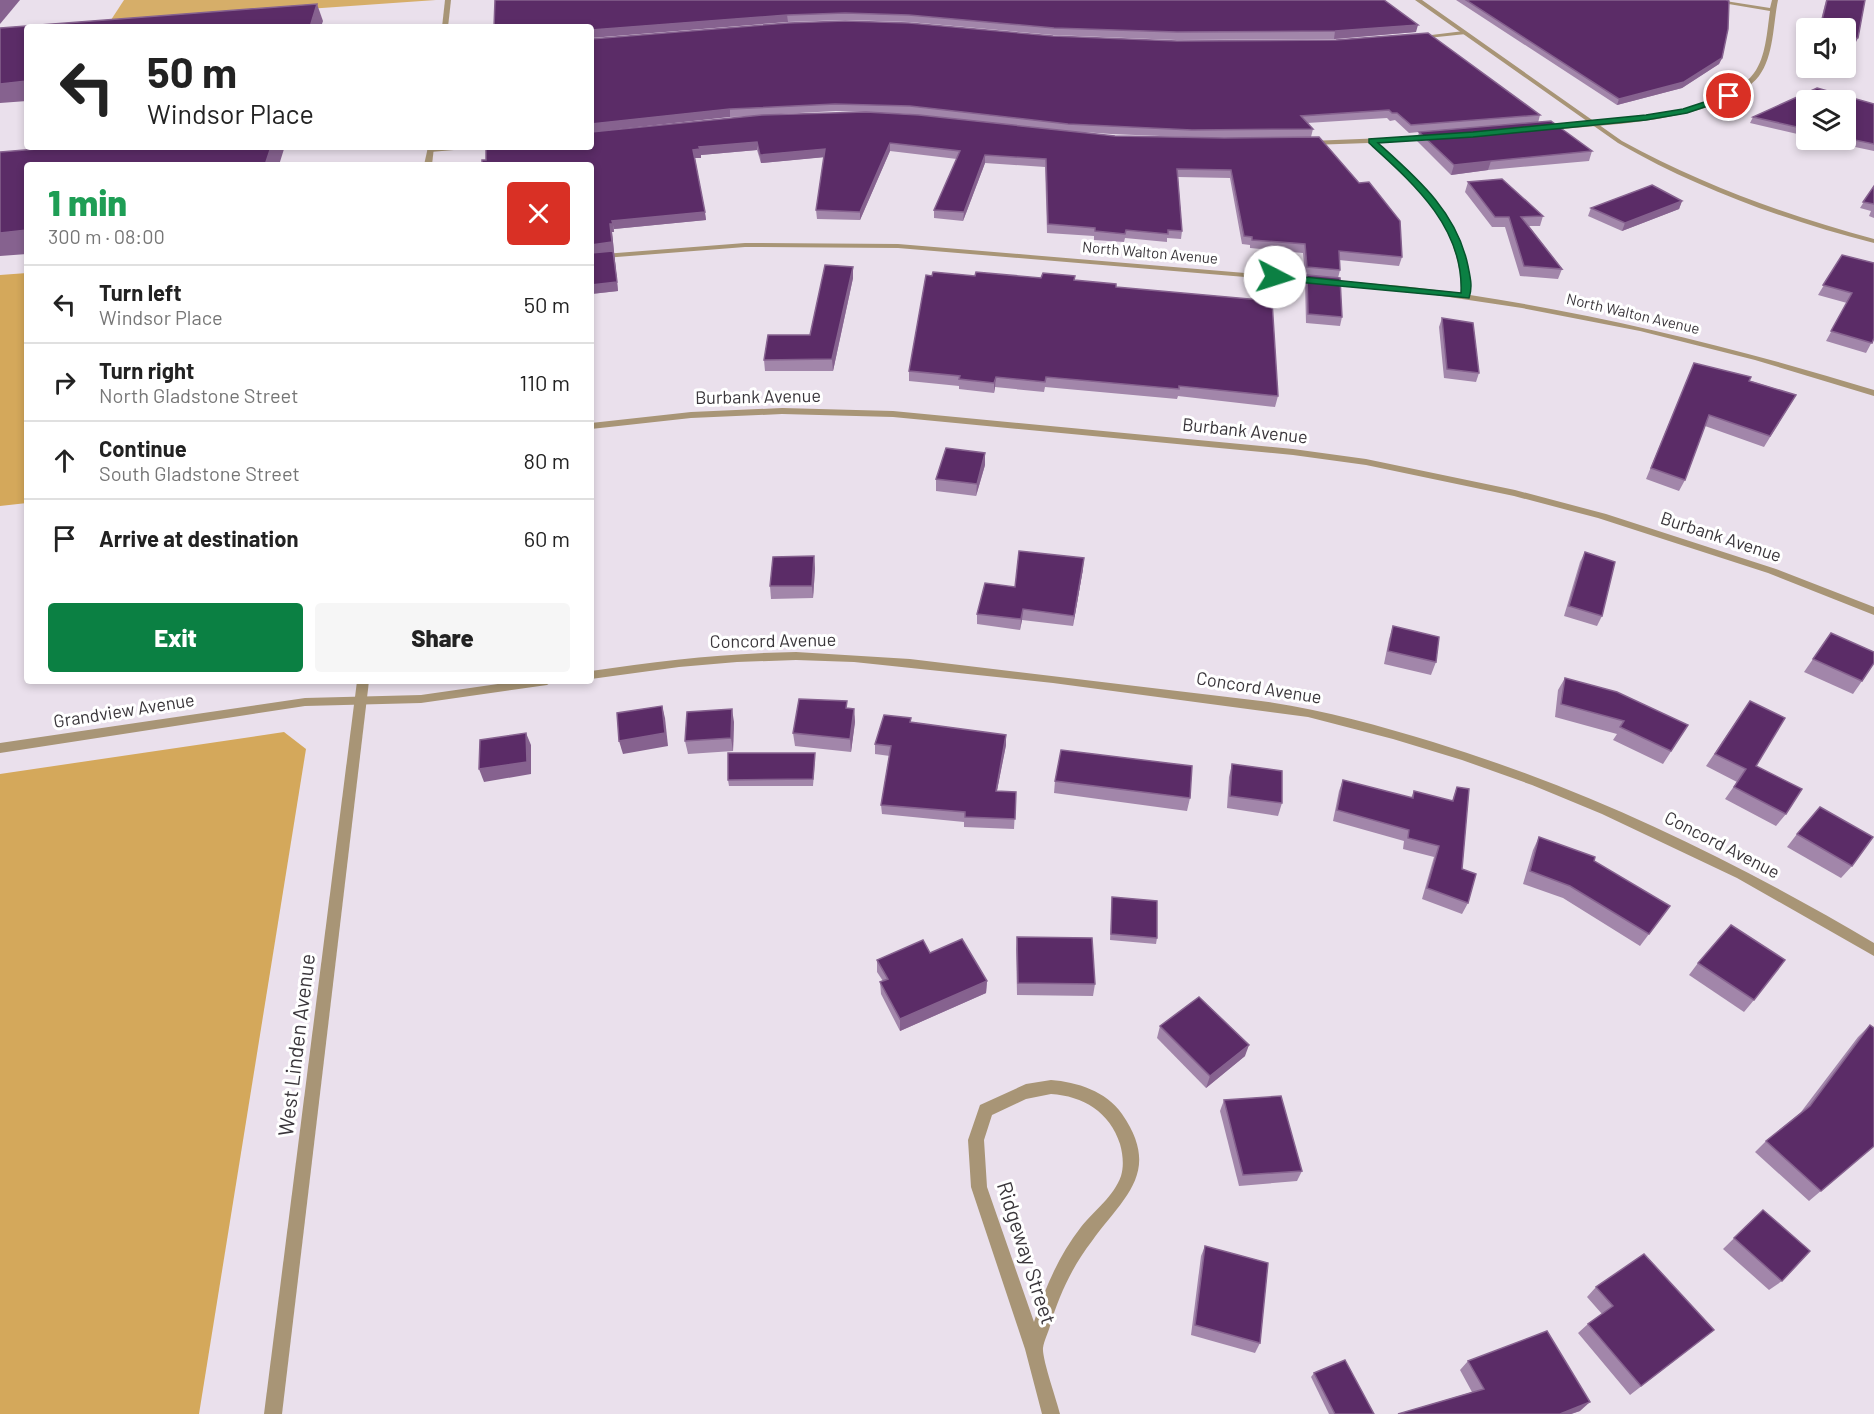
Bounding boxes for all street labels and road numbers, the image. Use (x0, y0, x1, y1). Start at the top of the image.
street label: North Walton Avenue (1081, 237, 1219, 267)
street label: North Walton Avenue (1565, 289, 1702, 337)
street label: Burbank Avenue (695, 384, 821, 408)
street label: Burbank Avenue (1181, 412, 1309, 448)
street label: Burbank Avenue (1658, 506, 1785, 566)
street label: Concord Avenue (710, 628, 836, 652)
street label: Concord Avenue (1195, 666, 1323, 708)
street label: Grandview Avenue (52, 688, 196, 732)
street label: Concord Avenue (1661, 806, 1784, 883)
street label: West Linden Avenue (272, 952, 319, 1138)
street label: Ridgeway Street (993, 1178, 1062, 1327)

